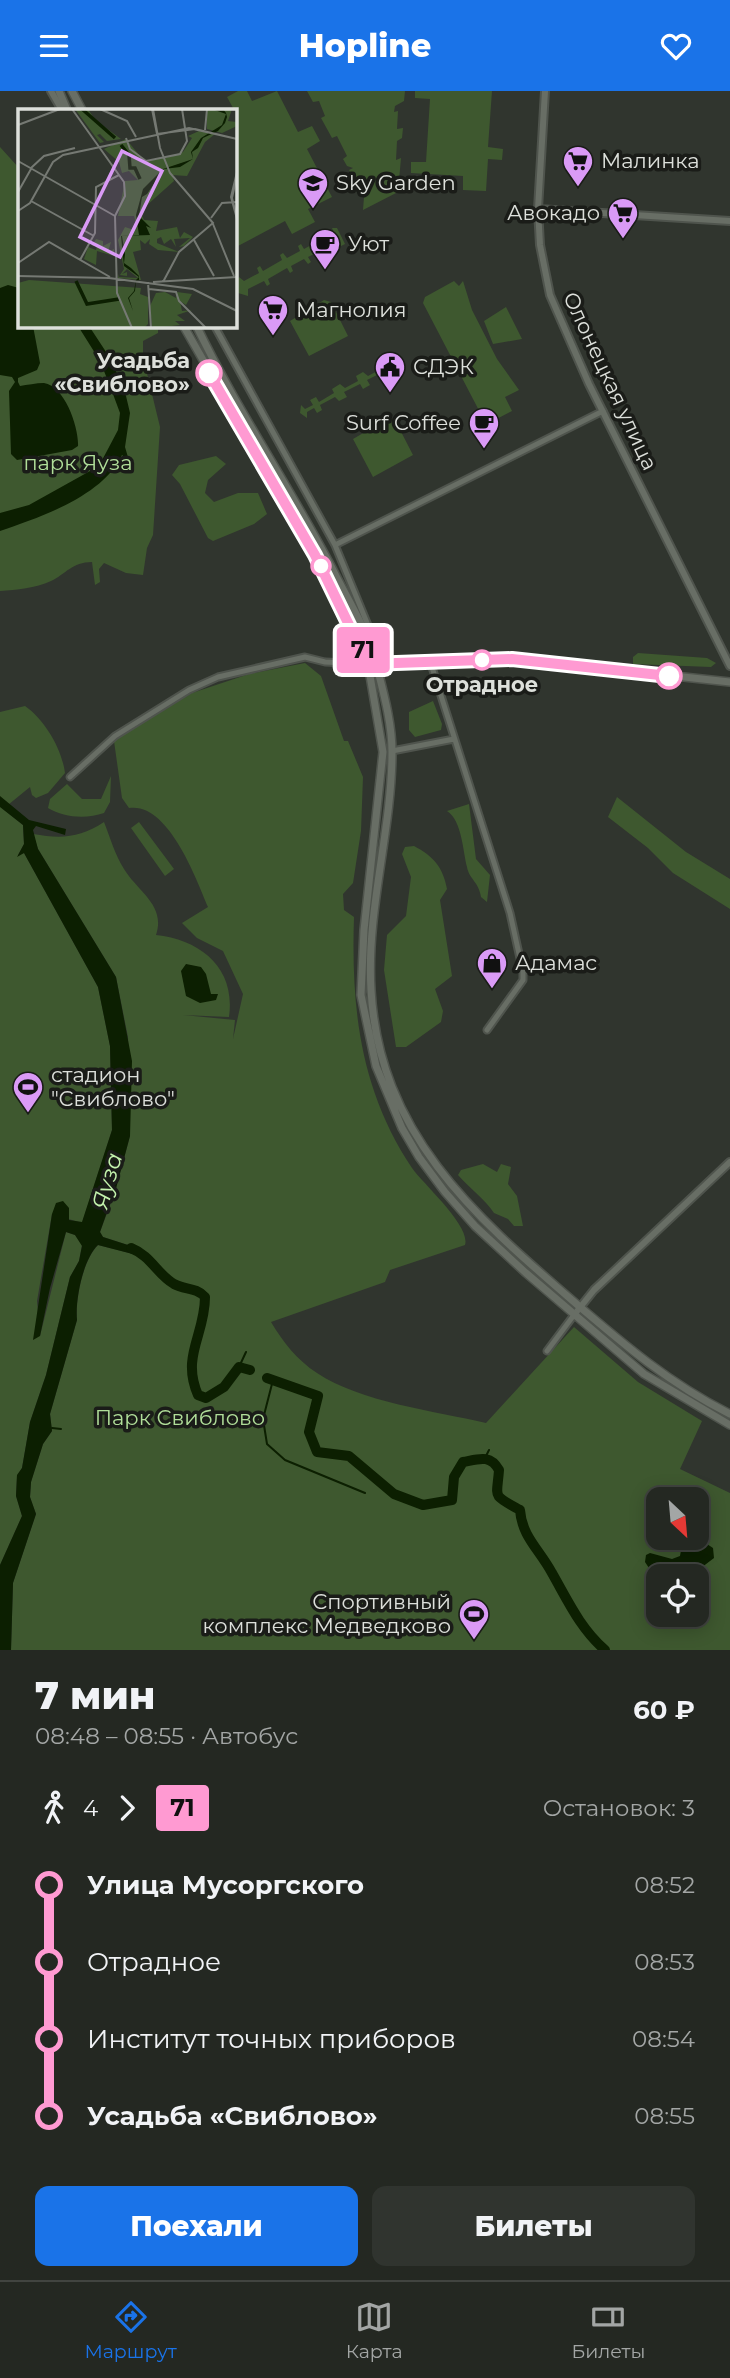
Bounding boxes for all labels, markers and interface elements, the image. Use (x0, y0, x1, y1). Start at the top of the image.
text: Hopline (299, 26, 431, 65)
icon: menu (35, 27, 73, 65)
icon: heart (657, 27, 695, 65)
inset map (18, 109, 236, 327)
supermarket icon: Малинка (561, 144, 595, 188)
place label: Малинка (601, 148, 700, 173)
school or university icon: Sky Garden (296, 166, 330, 210)
place label: Sky Garden (336, 170, 456, 195)
supermarket icon: Авокадо (606, 196, 640, 240)
place label: Авокадо (507, 200, 600, 225)
cafe icon: Уют (308, 227, 342, 271)
place label: Уют (348, 231, 389, 256)
street label: Олонецкая улица (558, 288, 663, 474)
supermarket icon: Магнолия (256, 293, 290, 337)
place label: Магнолия (296, 297, 406, 322)
place label: Усадьба «Свиблово» (54, 348, 190, 397)
public building icon: СДЭК (373, 350, 407, 394)
place label: СДЭК (413, 354, 474, 379)
marker: Усадьба «Свиблово» (196, 360, 222, 386)
cafe icon: Surf Coffee (467, 406, 501, 450)
place label: Surf Coffee (346, 410, 461, 435)
park label: парк Яуза (23, 450, 133, 475)
unlabelled marker (311, 556, 331, 576)
line badge: 71 (332, 627, 394, 673)
text: 71 (351, 635, 375, 664)
marker: Отрадное (472, 650, 492, 670)
unlabelled marker (656, 663, 682, 689)
place label: Отрадное (426, 672, 538, 697)
shop icon: Адамас (475, 946, 509, 990)
place label: Адамас (515, 950, 597, 975)
place label: стадион "Свиблово" (51, 1062, 175, 1111)
sports icon: стадион "Свиблово" (11, 1070, 45, 1114)
water label: Яуза (86, 1149, 128, 1213)
park label: Парк Свиблово (95, 1405, 265, 1430)
north arrow (646, 1487, 709, 1551)
map controls (646, 1487, 709, 1627)
button: locate (646, 1564, 709, 1627)
place label: Спортивный комплекс Медведково (202, 1589, 451, 1638)
sports icon: Спортивный комплекс Медведково (457, 1597, 491, 1641)
text: 7 мин (35, 1672, 155, 1719)
text: 60 ₽ (633, 1694, 695, 1726)
text: 08:48 – 08:55 · Автобус (35, 1722, 298, 1750)
icon: walk (35, 1789, 73, 1827)
icon: forward (108, 1789, 146, 1827)
text: 71 (170, 1793, 195, 1822)
text: 4 (83, 1794, 98, 1822)
text: Остановок: 3 (543, 1794, 695, 1822)
text: Улица Мусоргского (87, 1869, 364, 1901)
text: 08:52 (634, 1871, 695, 1899)
text: Отрадное (87, 1946, 221, 1978)
text: 08:53 (634, 1948, 695, 1976)
text: Институт точных приборов (87, 2023, 456, 2055)
text: 08:54 (632, 2025, 695, 2053)
text: Усадьба «Свиблово» (87, 2100, 378, 2132)
text: 08:55 (634, 2102, 695, 2130)
button: Поехали (35, 2186, 358, 2266)
button: Билеты (372, 2186, 695, 2266)
tab: Маршрут (84, 2298, 177, 2363)
tab: Карта (346, 2298, 403, 2363)
tab: Билеты (571, 2298, 646, 2363)

